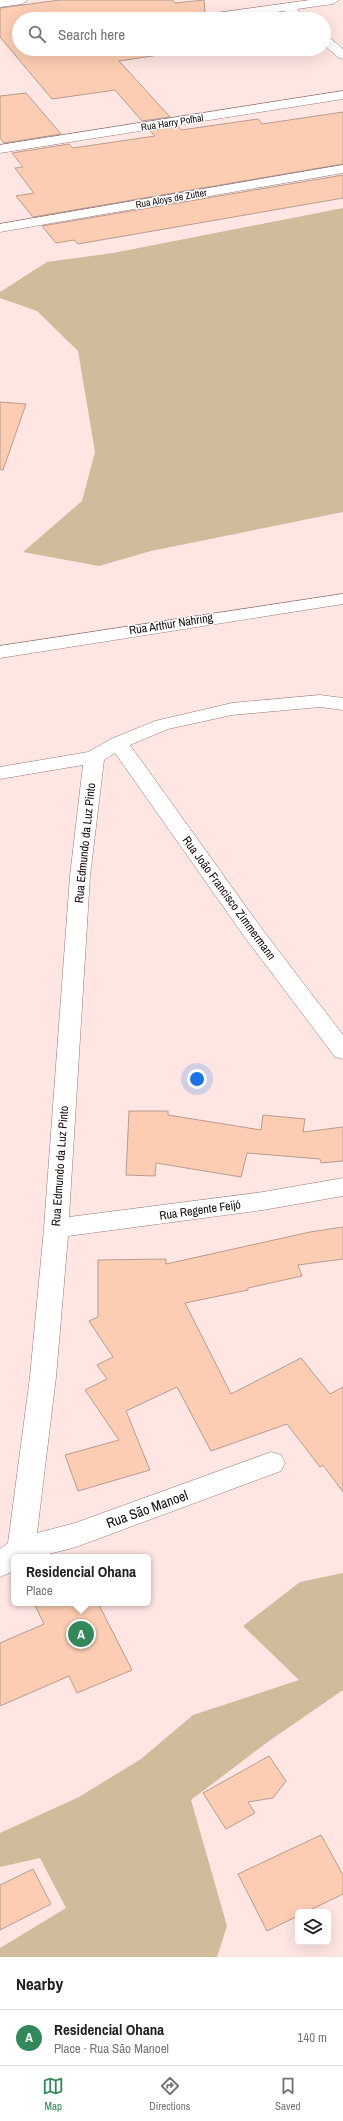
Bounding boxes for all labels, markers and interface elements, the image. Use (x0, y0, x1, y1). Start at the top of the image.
search box (12, 12, 331, 56)
icon: search (26, 23, 48, 45)
text: Search here (58, 24, 125, 45)
street label: Rua Harry Pofhal (140, 111, 204, 134)
street label: Rua Aloys de Zutter (134, 186, 208, 211)
street label: Rua Arthur Nahring (128, 609, 215, 639)
street label: Rua Edmundo da Luz Pinto (71, 782, 99, 904)
street label: Rua João Francisco Zimmermann (179, 833, 279, 963)
your location (187, 1069, 207, 1089)
street label: Rua Edmundo da Luz Pinto (48, 1105, 72, 1227)
street label: Rua Regente Feijó (158, 1196, 242, 1224)
street label: Rua São Manoel (104, 1486, 190, 1532)
popup (11, 1554, 151, 1606)
text: Residencial Ohana (26, 1561, 136, 1582)
text: Place (26, 1582, 53, 1599)
pin: A (68, 1619, 94, 1649)
map controls (295, 1909, 331, 1945)
button: layers (295, 1909, 331, 1945)
text: Nearby (16, 1972, 63, 1995)
text: Residencial Ohana (54, 2019, 164, 2040)
text: A (25, 2029, 33, 2046)
text: 140 m (297, 2029, 327, 2046)
text: Place · Rua São Manoel (54, 2040, 169, 2057)
tab: Map (42, 2075, 64, 2113)
tab: Directions (149, 2075, 190, 2113)
tab: Saved (275, 2075, 301, 2113)

